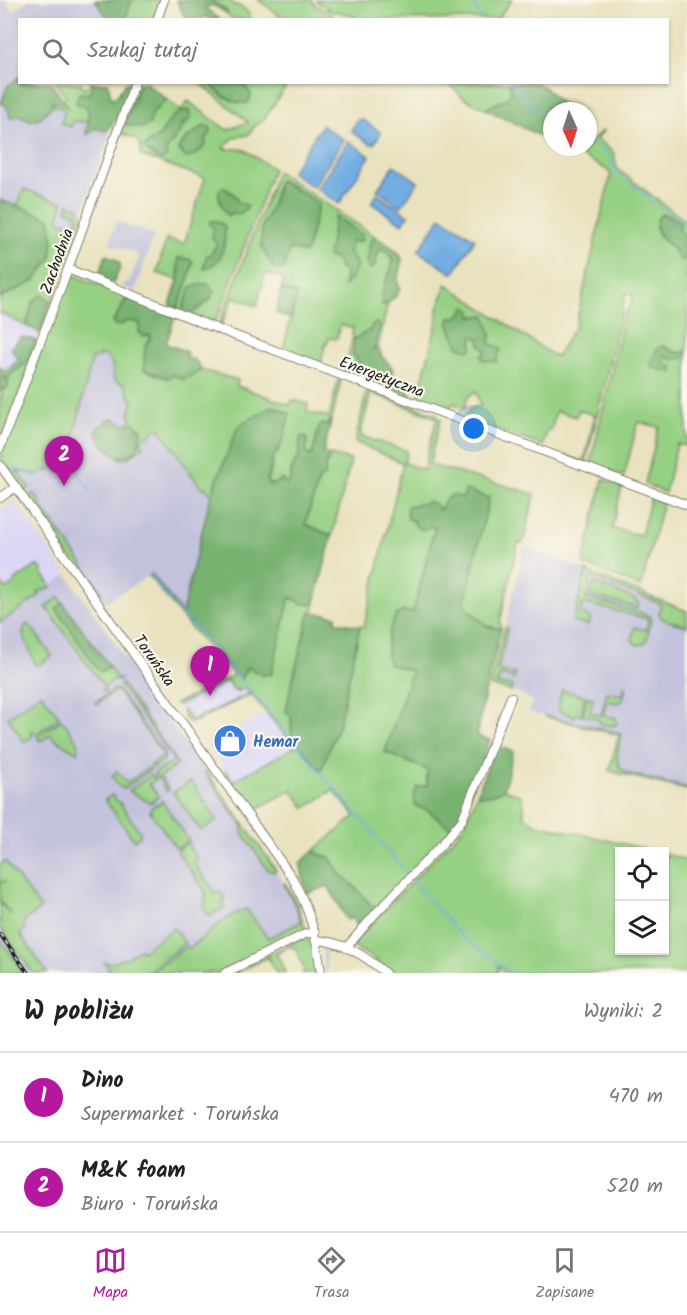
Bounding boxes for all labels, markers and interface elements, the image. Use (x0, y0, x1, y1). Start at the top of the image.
search box (18, 18, 669, 84)
text: Szukaj tutaj (87, 34, 198, 69)
icon: search (39, 35, 72, 68)
north arrow (543, 102, 597, 156)
street label: Zachodnia (34, 225, 81, 298)
street label: Energetyczna (335, 350, 428, 405)
your location (459, 414, 488, 443)
pin: 2 (44, 436, 84, 486)
street label: Toruńska (127, 629, 181, 692)
pin: 1 (190, 646, 230, 696)
shop icon: Hemar (212, 723, 248, 759)
place label: Hemar (253, 730, 299, 755)
map controls (615, 847, 669, 955)
button: locate (615, 847, 669, 901)
button: layers (615, 901, 669, 955)
text: W pobliżu (24, 991, 133, 1033)
text: Wyniki: 2 (584, 996, 663, 1028)
text: Dino (81, 1064, 124, 1099)
text: 1 (40, 1081, 47, 1113)
text: 470 m (609, 1081, 663, 1113)
text: Supermarket · Toruńska (81, 1099, 279, 1131)
text: M&K foam (81, 1154, 185, 1189)
text: 2 (38, 1171, 49, 1203)
text: 520 m (607, 1171, 663, 1203)
text: Biuro · Toruńska (81, 1189, 219, 1221)
tab: Mapa (93, 1244, 128, 1305)
tab: Trasa (314, 1244, 350, 1305)
tab: Zapisane (535, 1244, 594, 1305)

